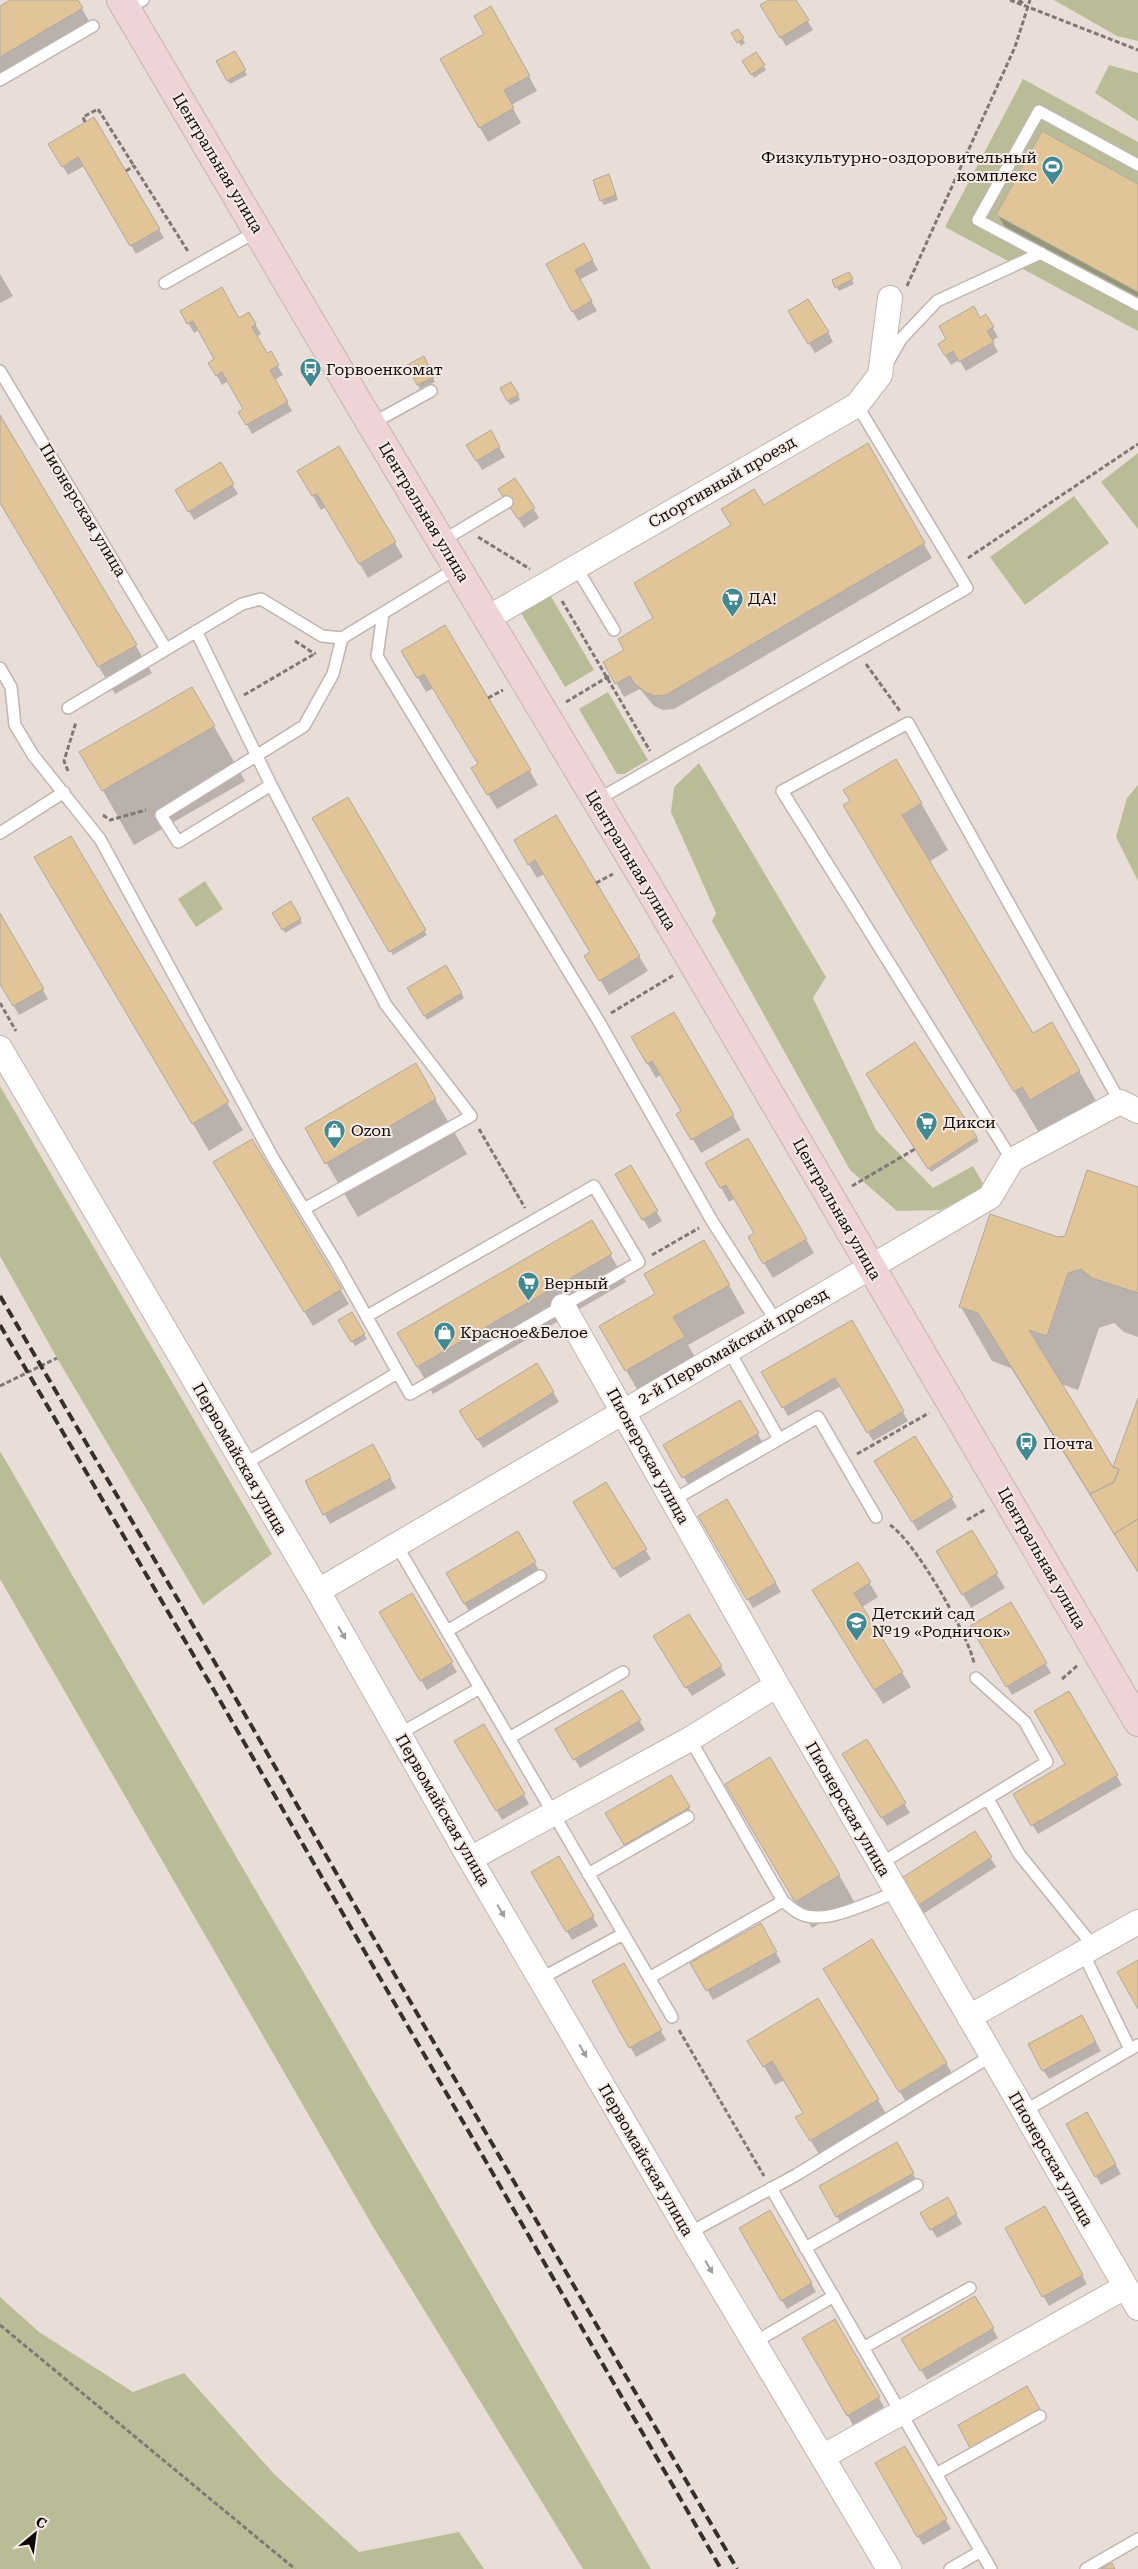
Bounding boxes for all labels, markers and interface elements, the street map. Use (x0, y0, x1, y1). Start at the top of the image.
street label: Центральная улица (169, 89, 268, 237)
place label: Физкультурно-оздоровительный комплекс (761, 148, 1037, 185)
sports icon: Физкультурно-оздоровительный комплекс (1041, 154, 1065, 185)
bus stop icon: Горвоенкомат (298, 357, 322, 388)
place label: Горвоенкомат (326, 360, 443, 379)
street label: Спортивный проезд (645, 432, 799, 532)
street label: Центральная улица (375, 438, 474, 586)
street label: Пионерская улица (36, 440, 131, 581)
supermarket icon: ДА! (720, 586, 744, 617)
place label: ДА! (748, 589, 777, 608)
street label: Центральная улица (582, 786, 681, 934)
supermarket icon: Дикси (915, 1110, 939, 1141)
place label: Дикси (943, 1113, 996, 1132)
shop icon: Ozon (323, 1118, 347, 1149)
place label: Ozon (351, 1121, 391, 1140)
street label: Центральная улица (789, 1135, 885, 1283)
supermarket icon: Верный (516, 1271, 540, 1302)
place label: Верный (544, 1274, 609, 1293)
street label: 2-й Первомайский проезд (634, 1284, 832, 1408)
shop icon: Красное&Белое (432, 1320, 456, 1351)
place label: Красное&Белое (460, 1323, 588, 1342)
street label: Первомайская улица (189, 1379, 292, 1539)
street label: Пионерская улица (603, 1385, 693, 1528)
bus stop icon: Почта (1015, 1431, 1039, 1462)
place label: Почта (1043, 1434, 1093, 1453)
street label: Центральная улица (994, 1484, 1090, 1632)
place label: Детский сад №19 «Родничок» (872, 1604, 1011, 1641)
school or university icon: Детский сад №19 «Родничок» (844, 1610, 868, 1641)
one-way arrow (338, 1626, 346, 1640)
street label: Первомайская улица (392, 1730, 495, 1890)
street label: Пионерская улица (802, 1738, 895, 1880)
one-way arrow (496, 1904, 505, 1917)
one-way arrow (578, 2045, 587, 2058)
street label: Первомайская улица (595, 2080, 698, 2240)
street label: Пионерская улица (1005, 2088, 1098, 2230)
one-way arrow (705, 2260, 714, 2273)
north arrow (10, 2509, 60, 2559)
text: С (33, 2513, 50, 2532)

